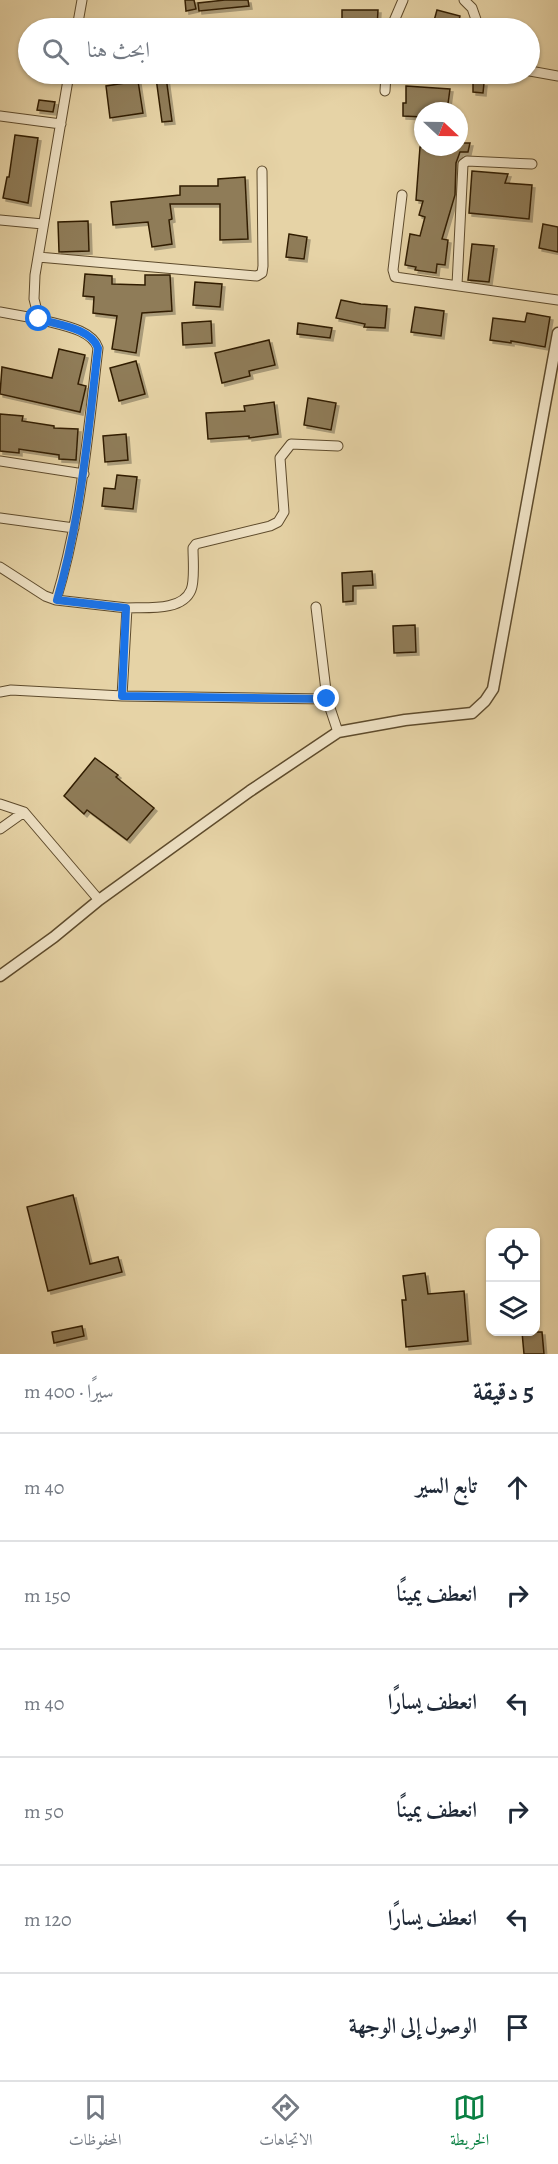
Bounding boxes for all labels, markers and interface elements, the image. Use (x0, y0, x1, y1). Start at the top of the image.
search box (18, 18, 540, 84)
icon: search (39, 35, 72, 68)
text: ابحث هنا (87, 35, 150, 65)
north arrow (414, 102, 468, 156)
route start (25, 305, 51, 331)
route end (313, 685, 339, 711)
map controls (486, 1228, 540, 1336)
button: locate (486, 1228, 540, 1282)
button: layers (486, 1282, 540, 1336)
text: 5 دقيقة (473, 1374, 534, 1409)
text: سيرًا · 400 m (24, 1378, 114, 1405)
text: تابع السير (416, 1471, 477, 1501)
icon: ahead (501, 1471, 534, 1504)
text: 40 m (24, 1474, 64, 1501)
text: انعطف يمينًا (397, 1579, 477, 1609)
icon: right (501, 1579, 534, 1612)
text: 150 m (24, 1582, 71, 1609)
text: انعطف يسارًا (388, 1687, 477, 1717)
icon: left (501, 1687, 534, 1720)
text: 40 m (24, 1690, 64, 1717)
text: انعطف يمينًا (397, 1795, 477, 1825)
icon: right (501, 1795, 534, 1828)
text: 50 m (24, 1798, 64, 1825)
text: انعطف يسارًا (388, 1903, 477, 1933)
icon: left (501, 1903, 534, 1936)
text: 120 m (24, 1906, 72, 1933)
text: الوصول إلى الوجهة (349, 2011, 477, 2041)
icon: arrive (501, 2011, 534, 2044)
tab: المحفوظات (69, 2091, 122, 2155)
tab: الاتجاهات (259, 2091, 313, 2155)
tab: الخريطة (450, 2091, 489, 2155)

